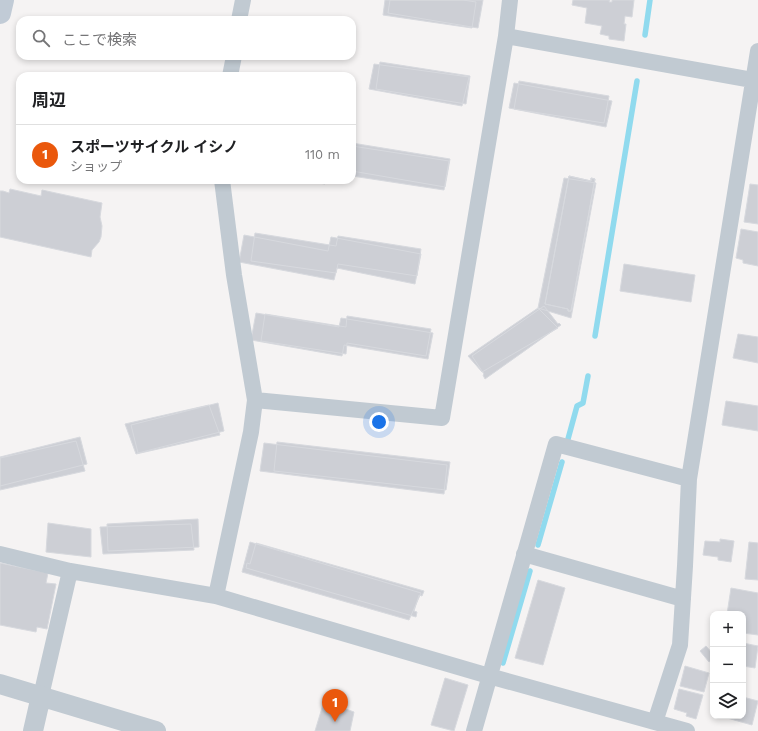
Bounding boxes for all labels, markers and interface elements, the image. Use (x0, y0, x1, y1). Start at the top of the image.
search box (16, 16, 356, 60)
icon: search (30, 27, 52, 49)
text: ここで検索 (62, 31, 137, 49)
text: 周辺 (32, 90, 66, 110)
text: スポーツサイクル イシノ (70, 138, 238, 156)
text: 1 (42, 147, 48, 162)
text: 110 m (305, 147, 340, 162)
text: ショップ (70, 159, 122, 174)
your location (369, 412, 389, 432)
map controls (710, 611, 746, 719)
button: + (710, 611, 746, 647)
button: − (710, 647, 746, 683)
button: layers (710, 683, 746, 719)
pin: 1 (322, 689, 348, 722)

